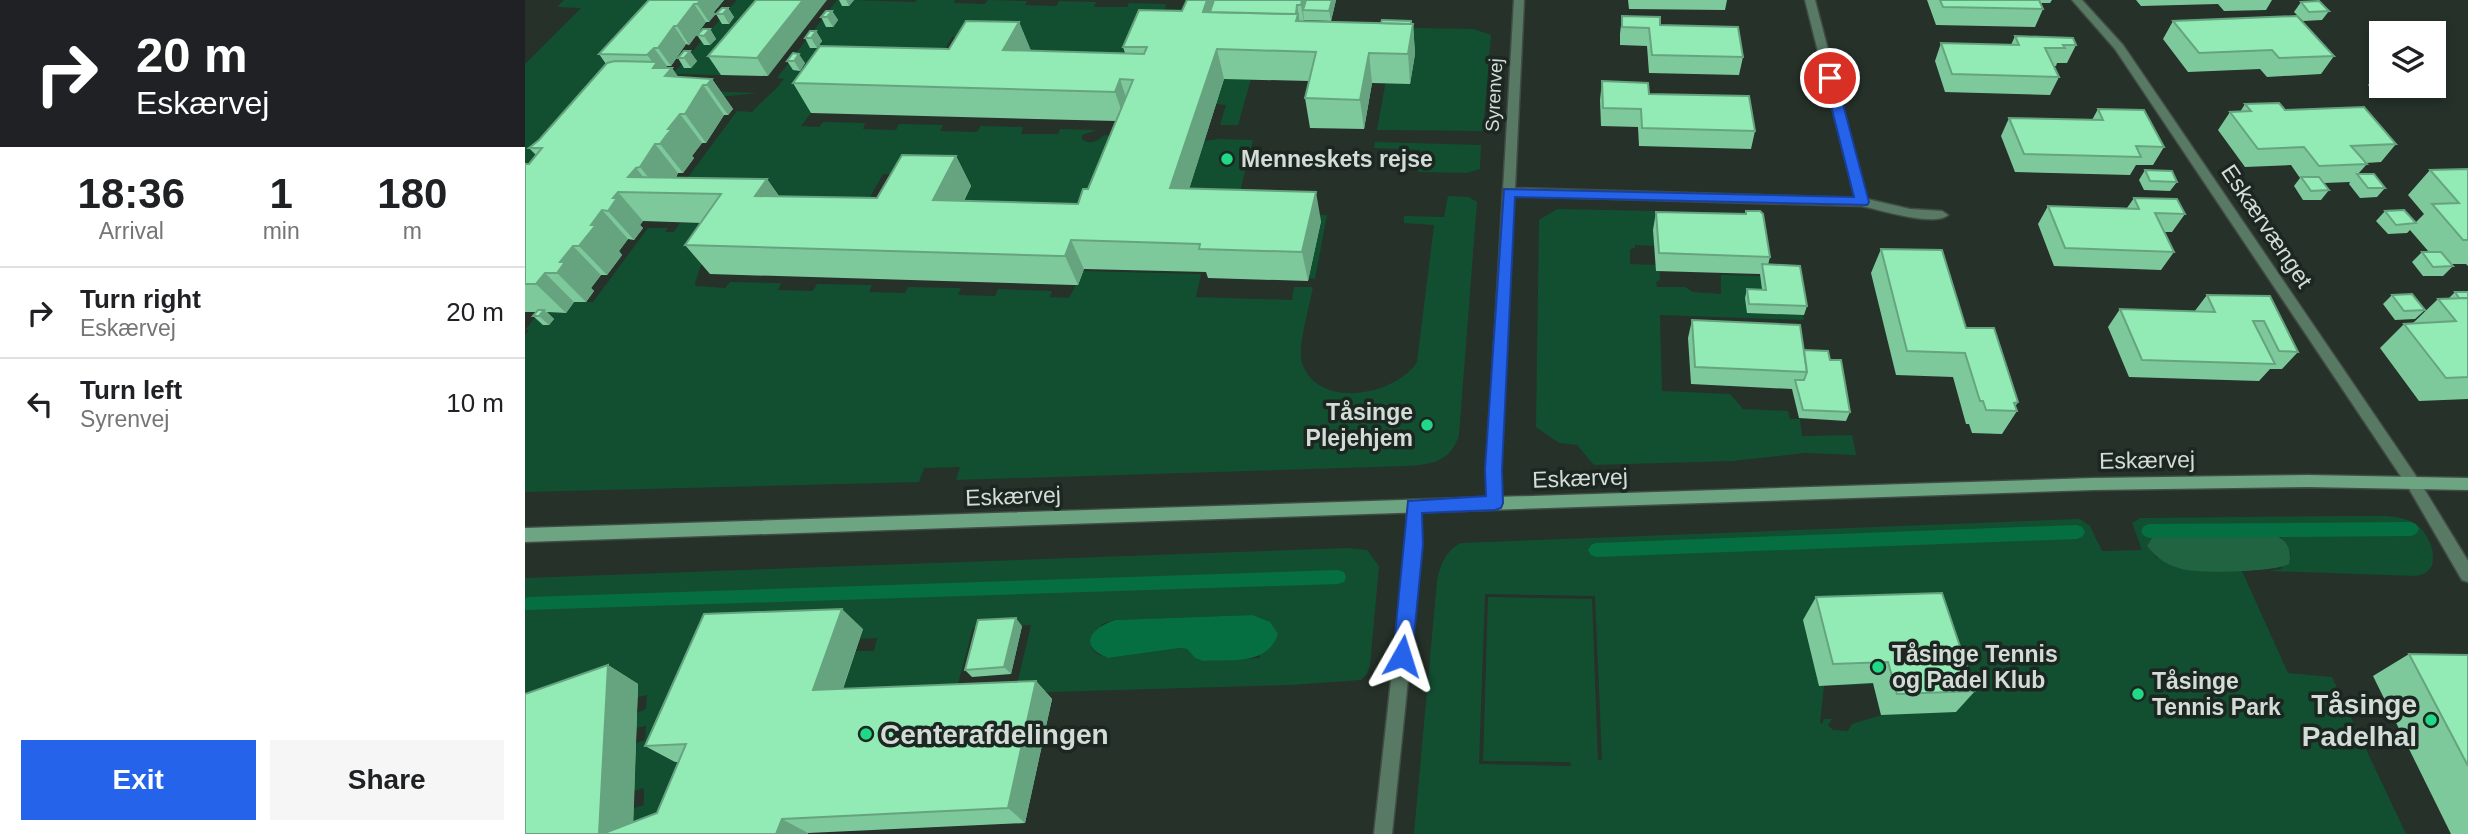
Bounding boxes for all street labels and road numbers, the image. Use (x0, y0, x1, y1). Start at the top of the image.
street label: Syrenvej (1482, 58, 1506, 132)
street label: Eskærvænget (2216, 159, 2318, 293)
street label: Eskærvej (2099, 446, 2195, 474)
street label: Eskærvej (1532, 463, 1628, 493)
street label: Eskærvej (965, 481, 1061, 511)

